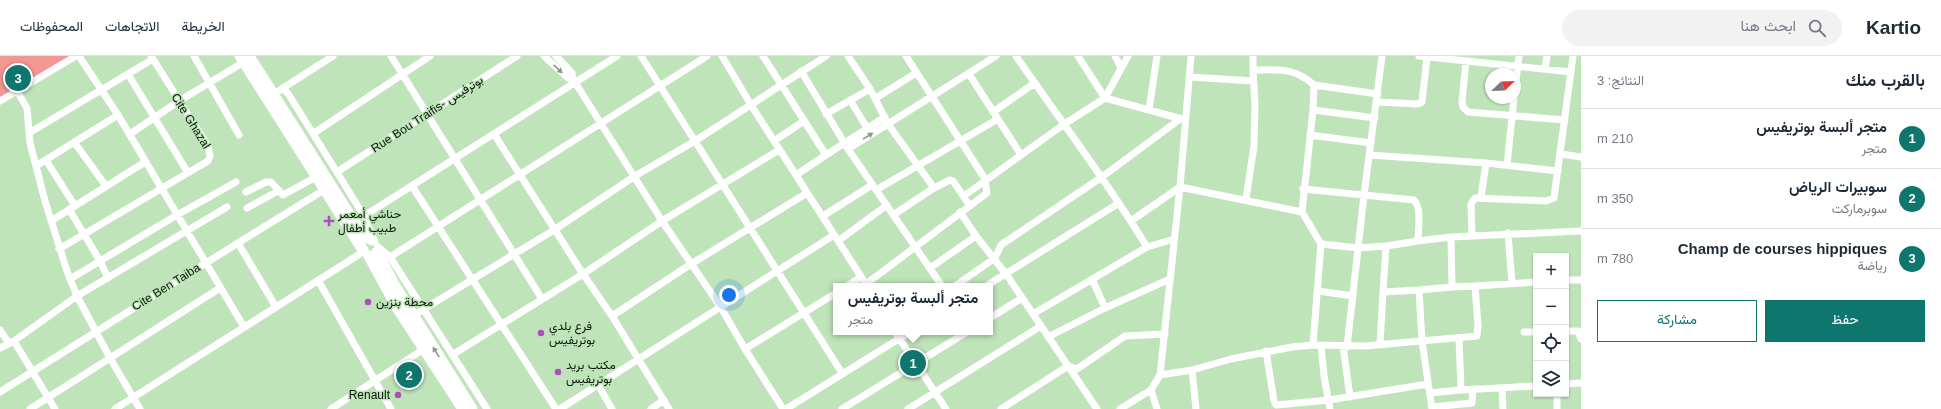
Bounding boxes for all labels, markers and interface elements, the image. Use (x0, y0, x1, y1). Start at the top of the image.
search box (1562, 10, 1842, 46)
text: ابحث هنا (1740, 17, 1796, 34)
icon: search (1806, 17, 1828, 39)
text: Kartio (1866, 17, 1921, 38)
text: المحفوظات (20, 18, 83, 34)
text: الاتجاهات (105, 18, 159, 34)
text: الخريطة (181, 18, 225, 34)
pin: 3 (5, 63, 31, 93)
one-way arrow (553, 64, 563, 74)
north arrow (1485, 68, 1521, 104)
text: بالقرب منك (1846, 71, 1925, 90)
street label: Rue Bou Traifis- بوترفيس (368, 73, 486, 156)
text: النتائج: 3 (1597, 73, 1644, 88)
street label: Cite Ghazal (168, 91, 214, 151)
text: متجر ألبسة بوتريفيس (1756, 118, 1887, 135)
text: 210 m (1597, 131, 1633, 146)
text: 1 (1908, 131, 1916, 146)
one-way arrow (862, 133, 874, 140)
text: متجر (1862, 141, 1887, 156)
text: سوبيرات الرياض (1789, 178, 1887, 195)
text: 350 m (1597, 191, 1633, 206)
text: 2 (1908, 191, 1916, 206)
text: سوبرماركت (1832, 201, 1887, 216)
place label: حناشي أمعمر طبيب أطفال (337, 207, 401, 236)
marker: حناشي أمعمر طبيب أطفال (323, 215, 335, 227)
text: Champ de courses hippiques (1678, 240, 1887, 257)
text: 780 m (1597, 251, 1633, 266)
text: 3 (1908, 251, 1916, 266)
map controls (1533, 253, 1569, 397)
button: + (1533, 253, 1569, 289)
text: رياضة (1857, 258, 1887, 273)
street label: Cite Ben Taiba (129, 260, 203, 314)
popup (833, 283, 993, 335)
your location (719, 285, 739, 305)
text: متجر ألبسة بوتريفيس (848, 289, 978, 306)
button: − (1533, 289, 1569, 325)
place label: محطة بنزين (376, 295, 433, 310)
marker: محطة بنزين (363, 297, 373, 307)
button: مشاركة (1597, 300, 1757, 342)
button: حفظ (1765, 300, 1925, 342)
text: متجر (848, 312, 873, 327)
place label: فرع بلدي بوتريفيس (549, 319, 595, 348)
button: locate (1533, 325, 1569, 361)
marker: فرع بلدي بوتريفيس (536, 328, 546, 338)
one-way arrow (433, 346, 440, 358)
pin: 1 (900, 348, 926, 378)
place label: مكتب بريد بوتريفيس (566, 358, 616, 387)
pin: 2 (396, 360, 422, 390)
button: layers (1533, 361, 1569, 397)
marker: مكتب بريد بوتريفيس (553, 367, 563, 377)
place label: Renault (349, 388, 391, 402)
marker: Renault (393, 390, 403, 400)

